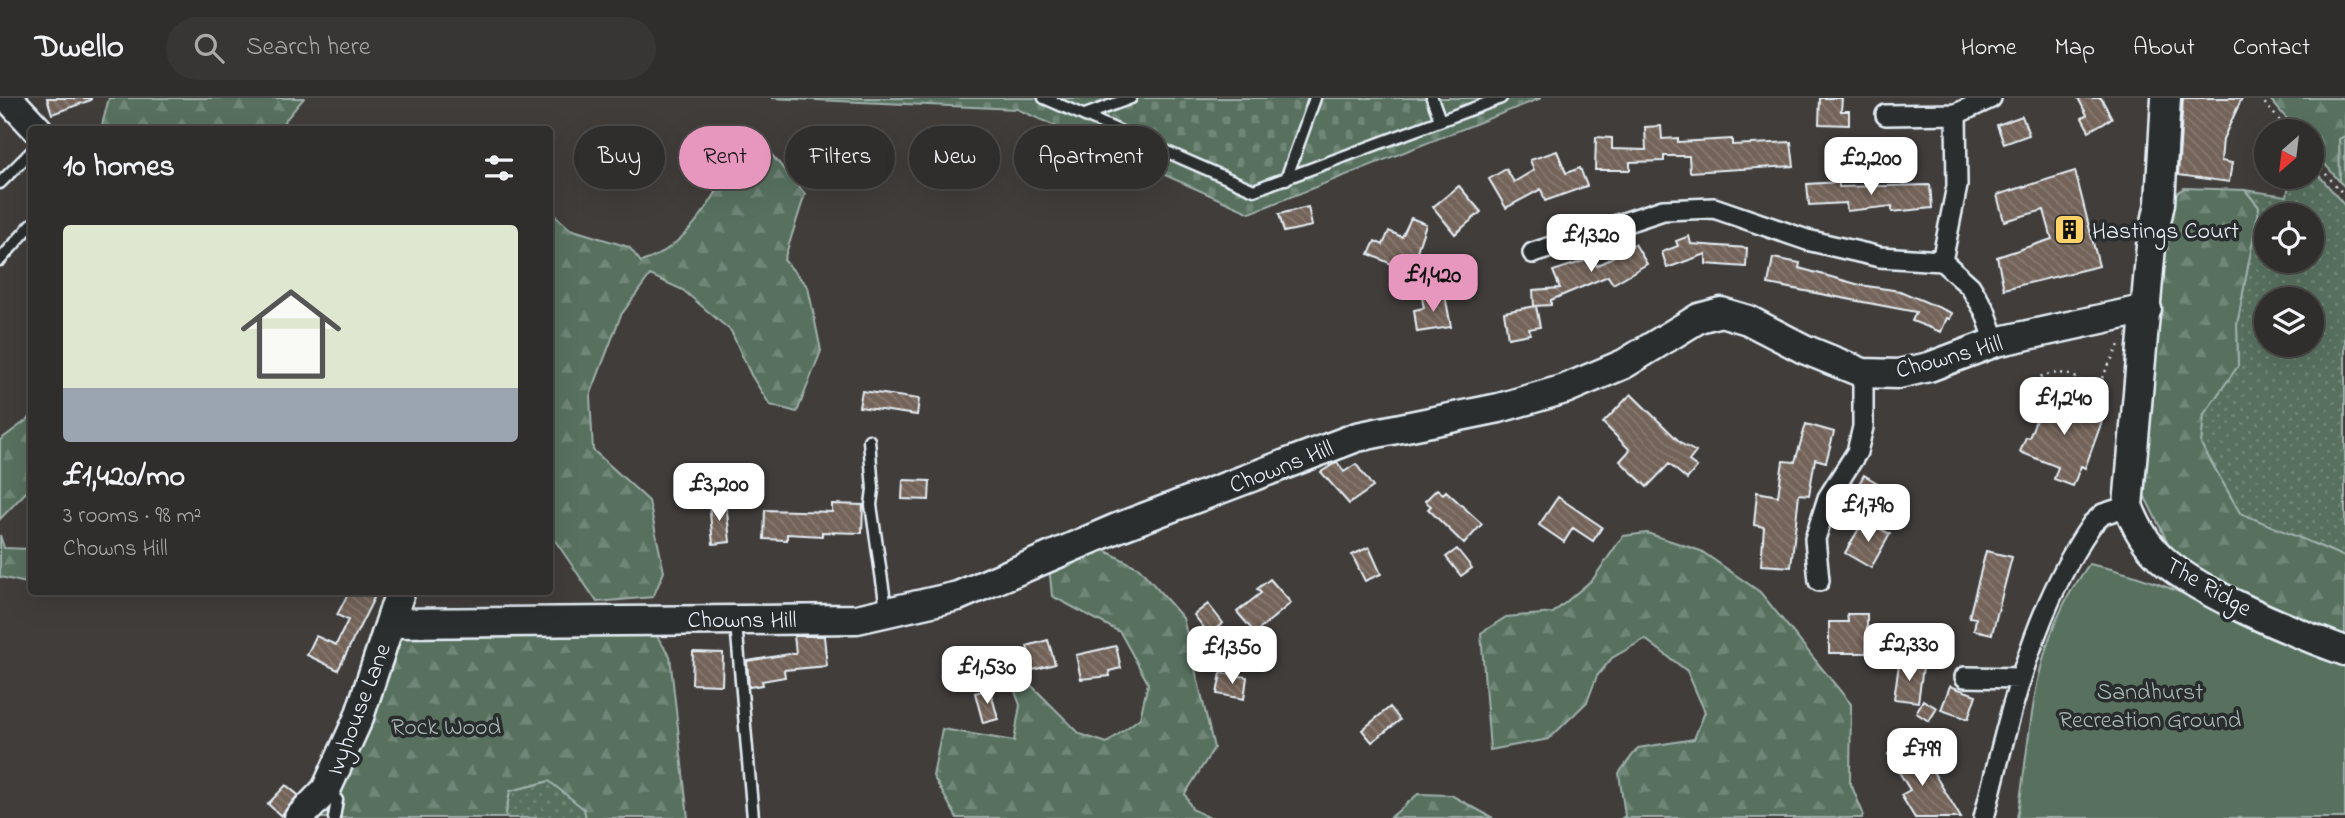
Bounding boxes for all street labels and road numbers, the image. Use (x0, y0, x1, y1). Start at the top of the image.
street label: Chowns Hill (1892, 327, 2007, 389)
street label: Chowns Hill (1225, 432, 1339, 504)
street label: The Ridge (2158, 549, 2258, 627)
street label: Chowns Hill (687, 604, 797, 639)
street label: Ivyhouse Lane (319, 638, 403, 781)

